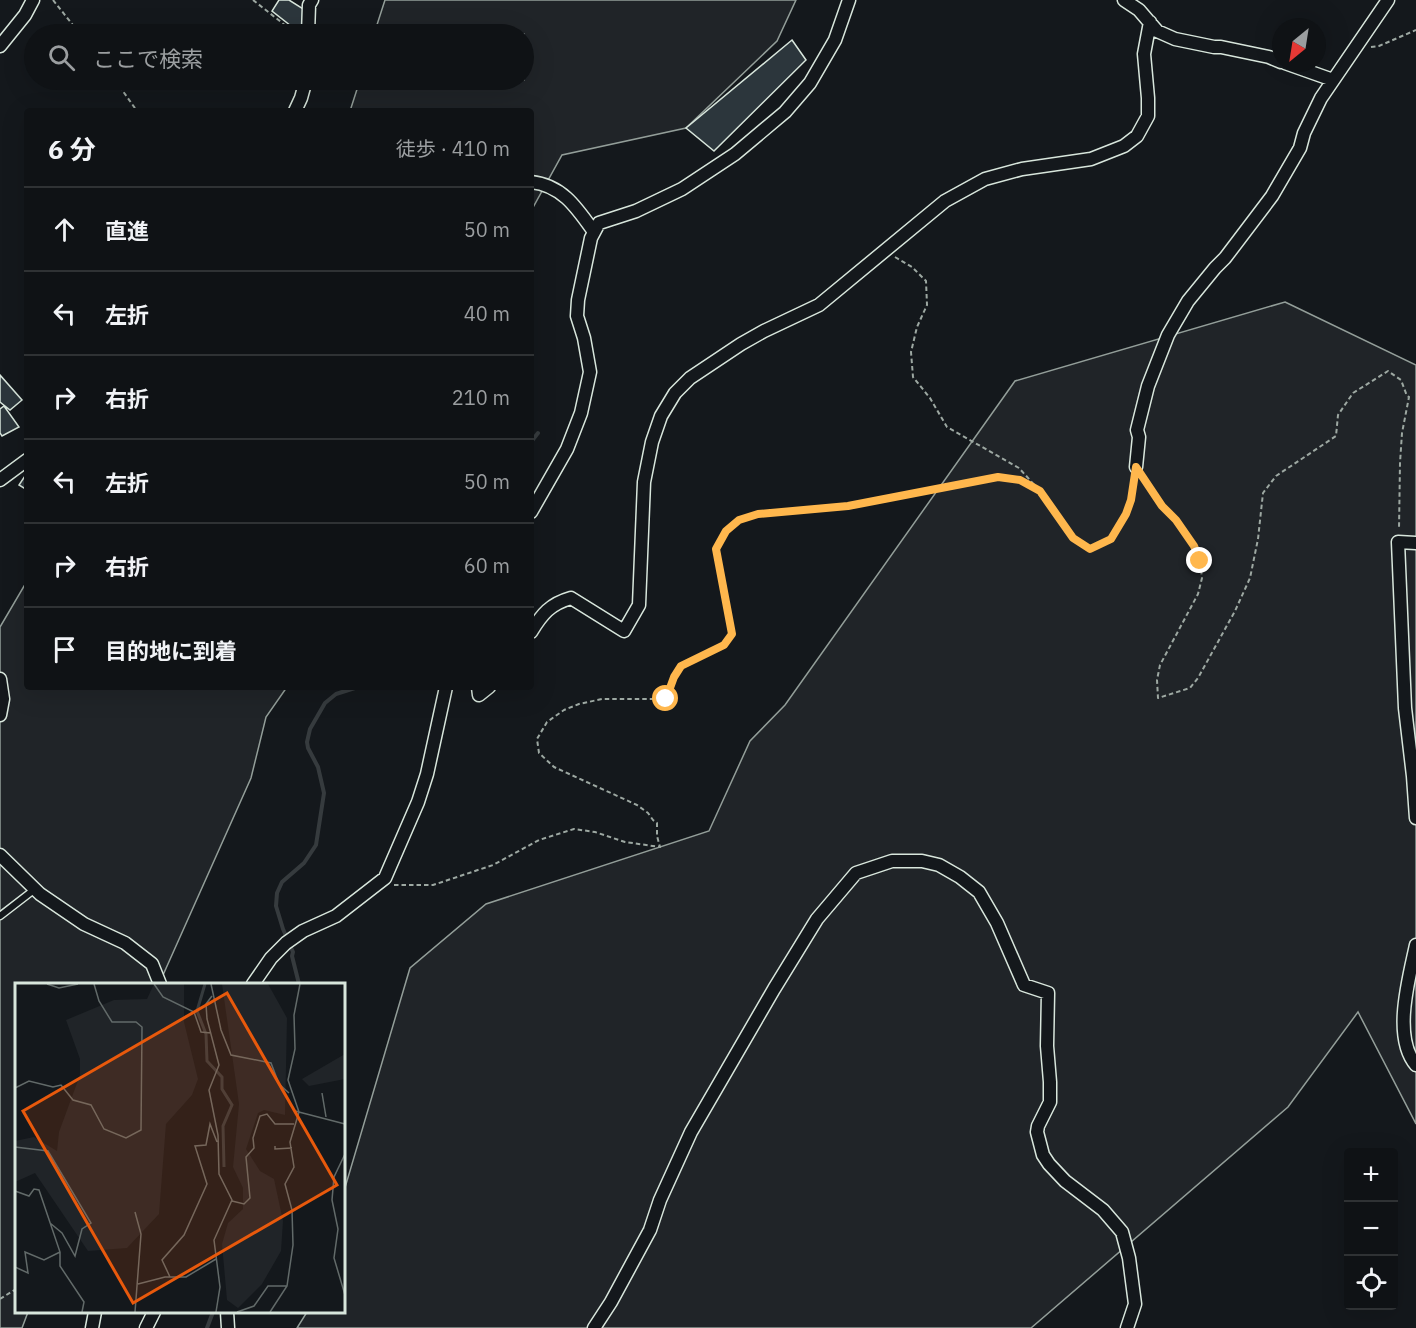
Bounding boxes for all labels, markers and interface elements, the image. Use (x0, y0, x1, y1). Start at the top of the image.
north arrow (1272, 18, 1326, 72)
search box (24, 24, 534, 90)
icon: search (45, 41, 78, 74)
text: ここで検索 (93, 44, 203, 73)
text: 6 分 (48, 132, 96, 166)
text: 徒歩 · 410 m (396, 135, 510, 162)
icon: ahead (48, 213, 81, 246)
text: 直進 (105, 216, 149, 245)
text: 50 m (464, 216, 510, 243)
icon: left (48, 297, 81, 330)
text: 左折 (105, 300, 149, 329)
text: 40 m (464, 300, 510, 327)
icon: right (48, 381, 81, 414)
text: 右折 (105, 384, 149, 413)
text: 210 m (452, 384, 510, 411)
icon: left (48, 465, 81, 498)
text: 左折 (105, 468, 149, 497)
text: 50 m (464, 468, 510, 495)
route end (1186, 547, 1212, 573)
icon: right (48, 549, 81, 582)
text: 右折 (105, 552, 149, 581)
text: 60 m (464, 552, 510, 579)
icon: arrive (48, 633, 81, 666)
text: 目的地に到着 (105, 636, 237, 665)
route start (652, 685, 678, 711)
inset map (15, 983, 345, 1313)
map controls (1344, 1148, 1398, 1310)
button: + (1344, 1148, 1398, 1202)
button: − (1344, 1202, 1398, 1256)
button: locate (1344, 1256, 1398, 1310)

